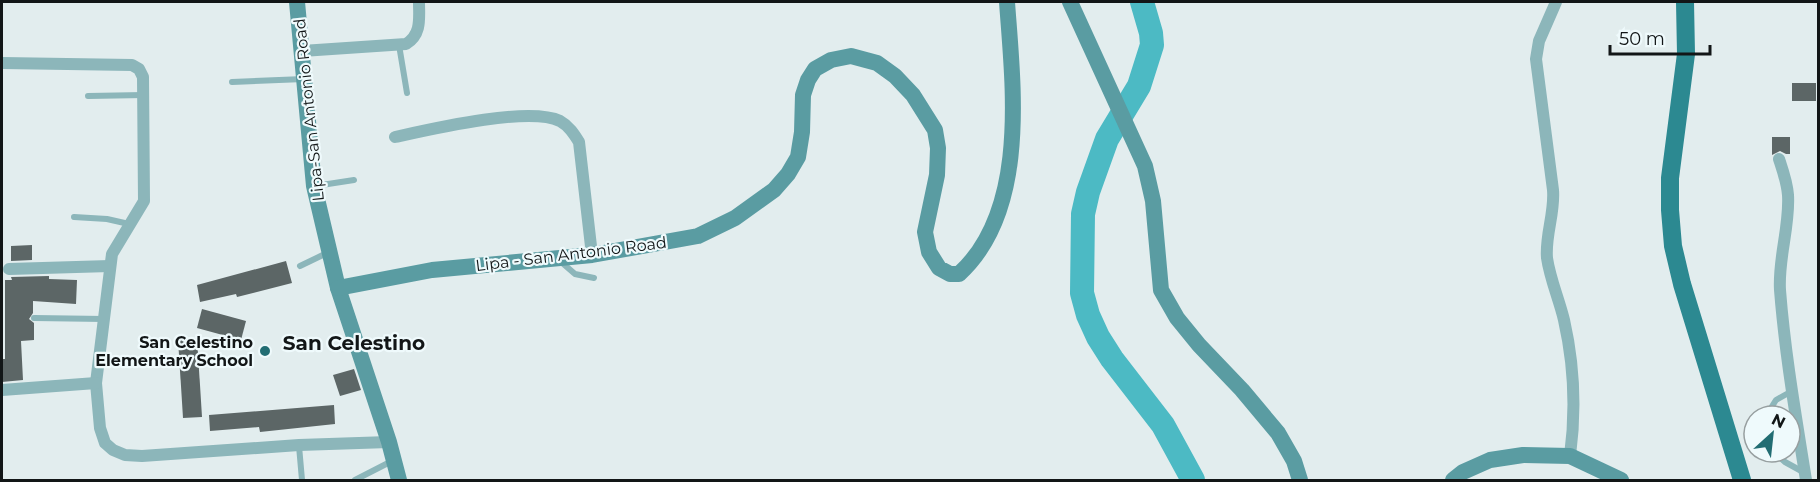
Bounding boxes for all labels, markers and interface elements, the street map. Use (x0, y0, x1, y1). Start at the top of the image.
street label: Lipa-San Antonio Road (290, 18, 328, 202)
scale bar (1610, 18, 1710, 56)
text: 50 m (1619, 28, 1665, 50)
street label: Lipa - San Antonio Road (474, 233, 668, 275)
district label: San Celestino (283, 331, 425, 355)
place label: San Celestino Elementary School (95, 333, 253, 370)
marker: San Celestino Elementary School (258, 344, 272, 358)
north arrow (1742, 404, 1802, 464)
text: N (1769, 410, 1789, 432)

